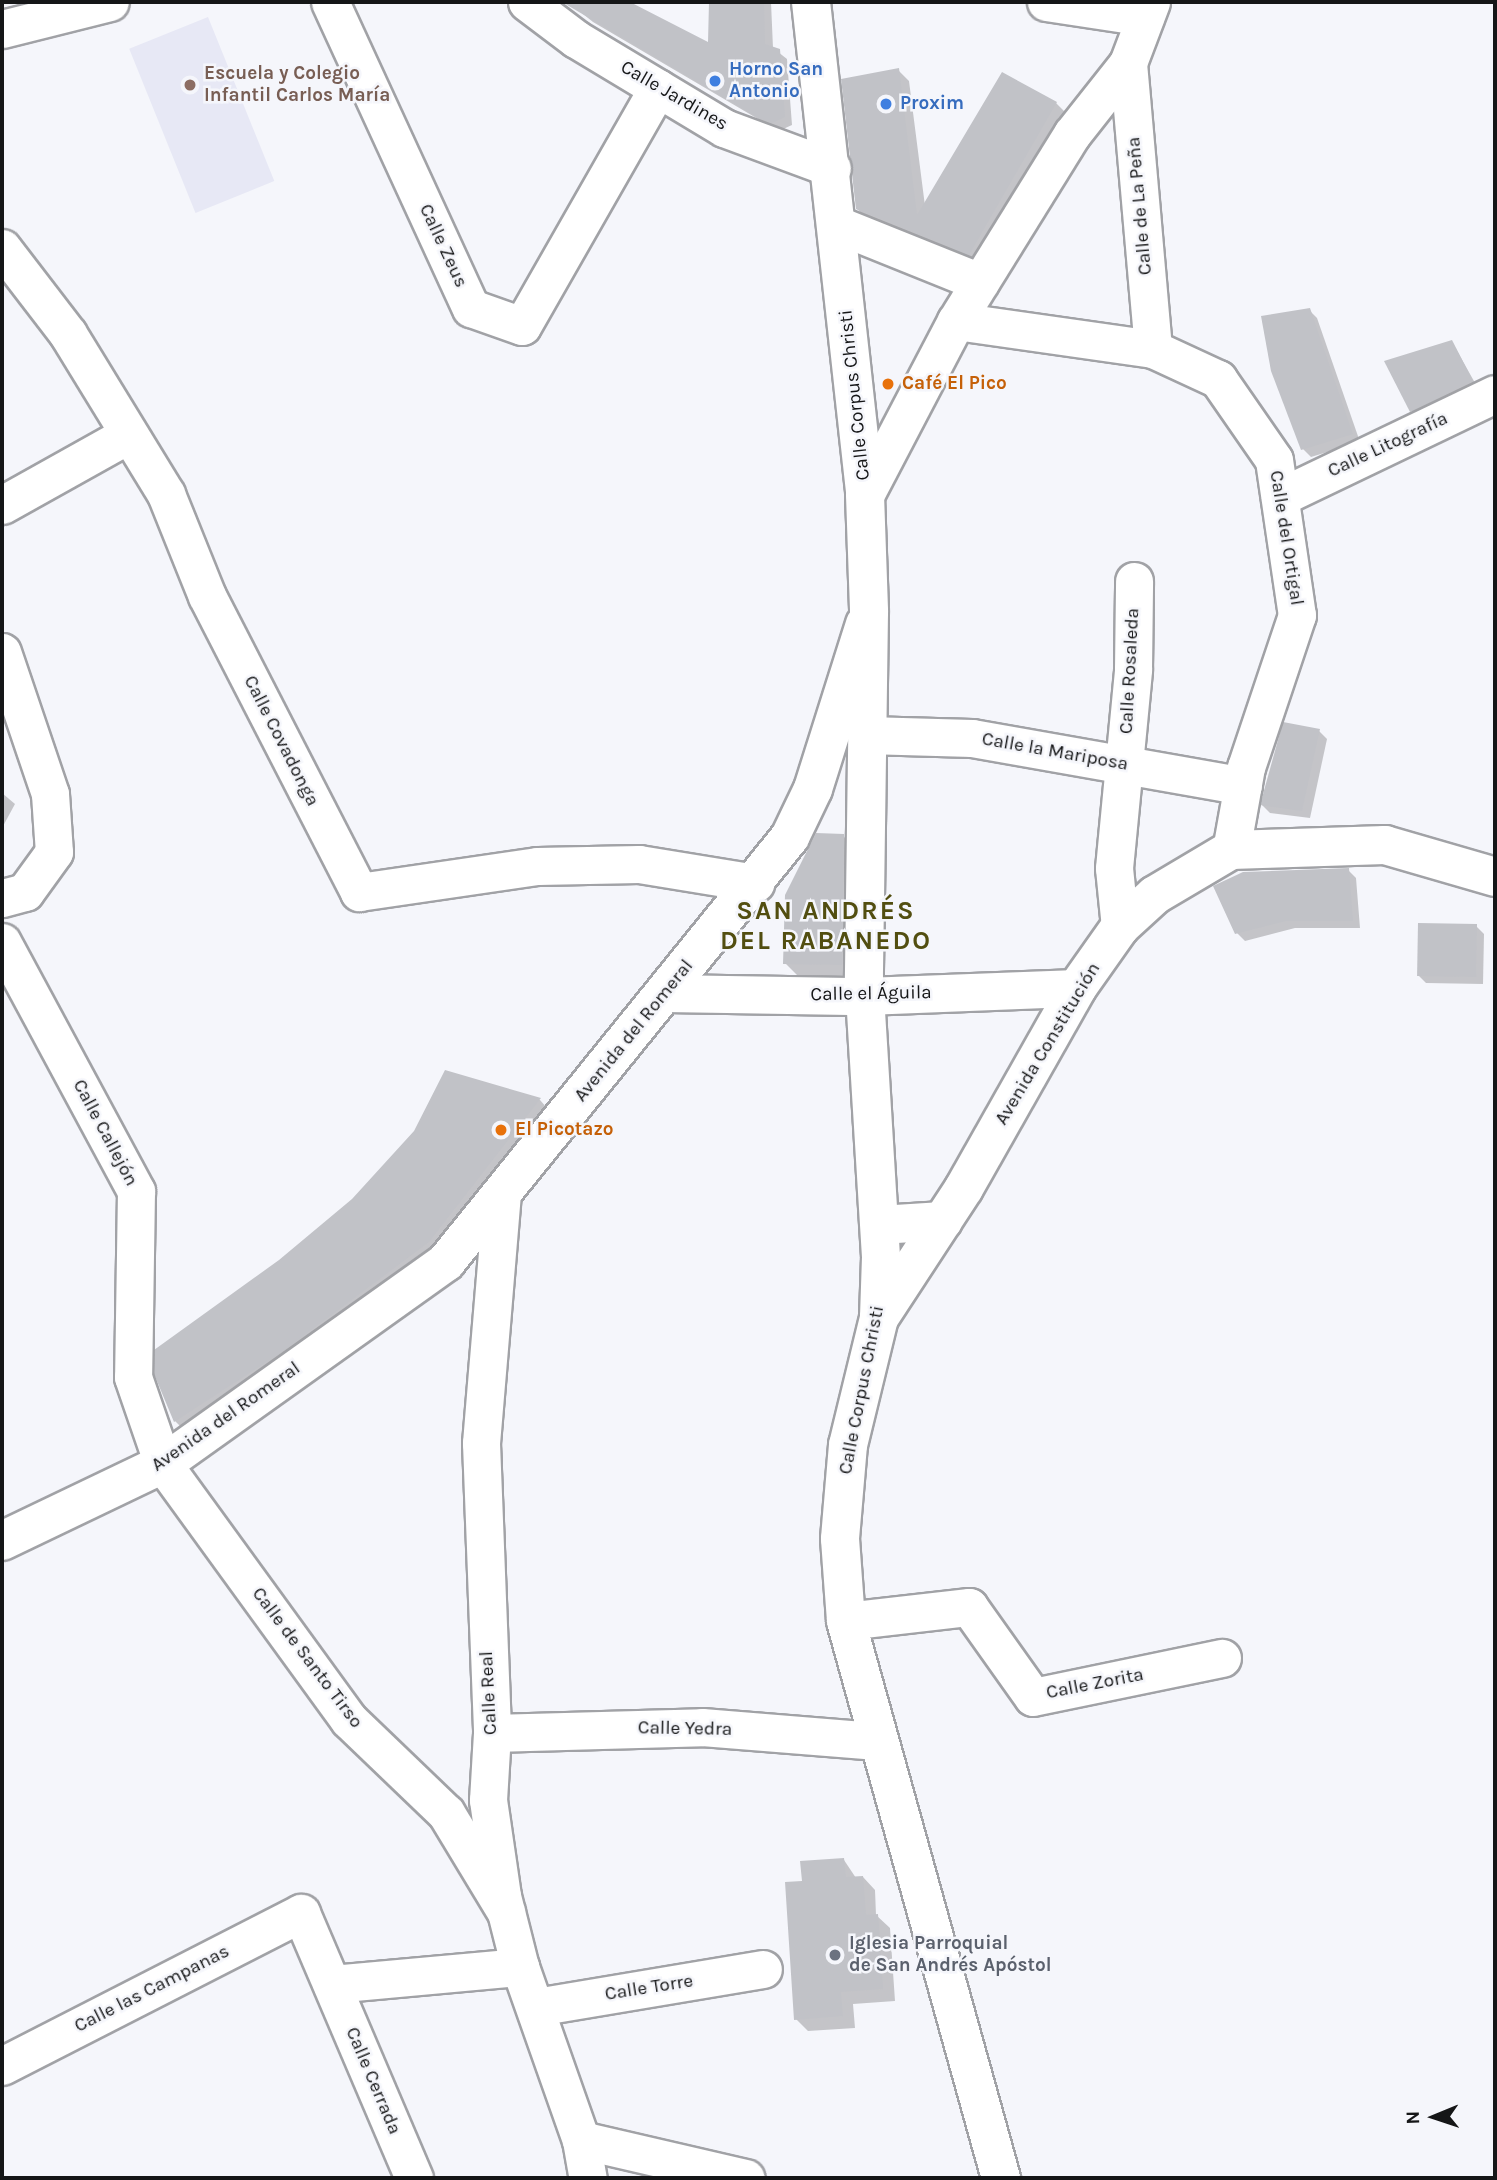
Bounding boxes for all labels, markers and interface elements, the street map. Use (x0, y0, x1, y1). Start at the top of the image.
street label: Calle Jardines (616, 56, 732, 136)
place label: Horno San Antonio (729, 59, 823, 103)
place label: Escuela y Colegio Infantil Carlos María (204, 63, 390, 107)
marker: Horno San Antonio (707, 73, 723, 89)
marker: Escuela y Colegio Infantil Carlos María (182, 77, 198, 93)
place label: Proxim (900, 93, 964, 115)
marker: Proxim (878, 96, 894, 112)
street label: Calle de La Peña (1123, 136, 1157, 276)
street label: Calle Zeus (414, 201, 472, 291)
street label: Calle Corpus Christi (835, 309, 875, 481)
place label: Café El Pico (902, 373, 1007, 395)
marker: Café El Pico (880, 376, 896, 392)
street label: Calle Litografía (1324, 407, 1452, 483)
street label: Calle del Ortigal (1264, 469, 1308, 607)
street label: Calle Rosaleda (1115, 607, 1145, 735)
street label: Calle Covadonga (238, 672, 324, 810)
street label: Calle la Mariposa (980, 728, 1130, 776)
district label: SAN ANDRÉS DEL RABANEDO (721, 895, 931, 956)
street label: Avenida del Romeral (570, 955, 698, 1107)
street label: Avenida Constitución (990, 959, 1106, 1129)
street label: Calle el Águila (810, 982, 932, 1006)
street label: Calle Callejón (67, 1076, 143, 1190)
place label: El Picotazo (515, 1119, 614, 1141)
marker: El Picotazo (493, 1122, 509, 1138)
street label: Calle Corpus Christi (834, 1304, 890, 1476)
street label: Avenida del Romeral (147, 1357, 305, 1477)
street label: Calle de Santo Tirso (247, 1583, 367, 1733)
street label: Calle Real (475, 1650, 503, 1736)
street label: Calle Zorita (1044, 1663, 1146, 1705)
street label: Calle Yedra (638, 1717, 732, 1741)
place label: Iglesia Parroquial de San Andrés Apóstol (849, 1933, 1051, 1977)
street label: Calle las Campanas (71, 1940, 233, 2038)
marker: Iglesia Parroquial de San Andrés Apóstol (827, 1947, 843, 1963)
street label: Calle Torre (603, 1970, 695, 2006)
street label: Calle Cerrada (340, 2024, 406, 2138)
north arrow (1399, 2082, 1469, 2152)
text: N (1402, 2111, 1424, 2125)

